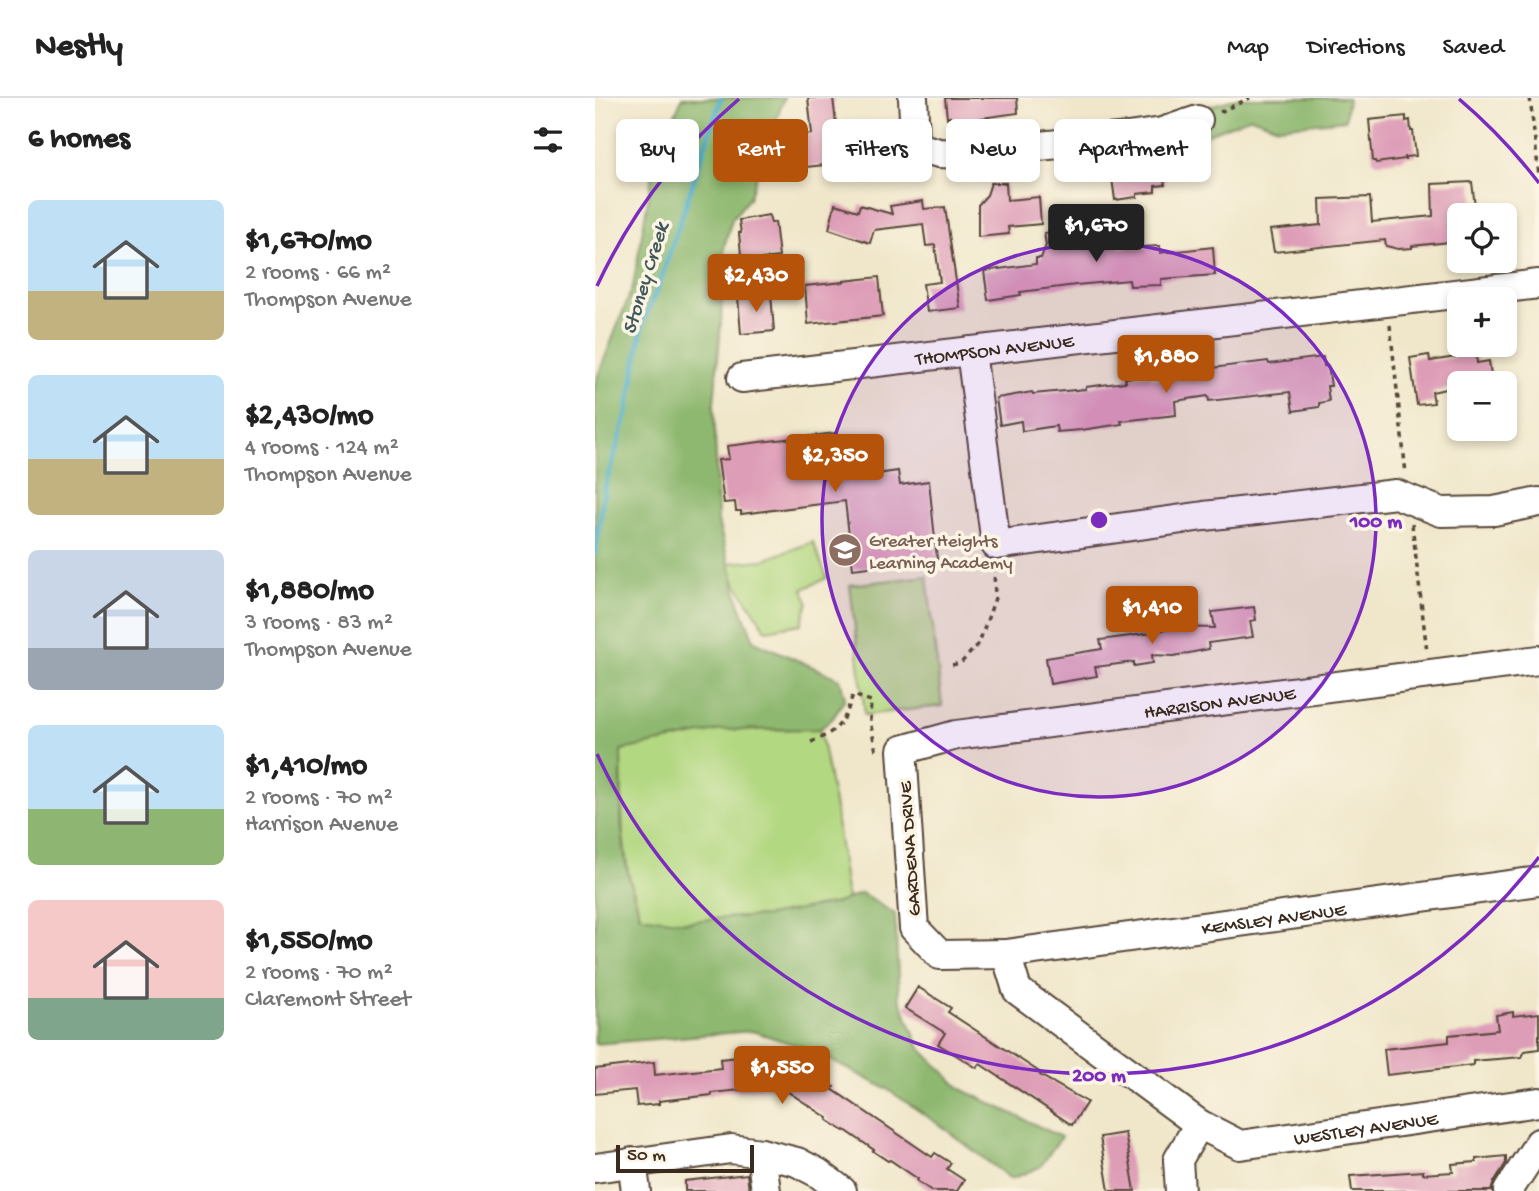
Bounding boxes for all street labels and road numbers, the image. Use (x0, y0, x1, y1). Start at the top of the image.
street label: THOMPSON AVENUE (913, 331, 1076, 373)
street label: HARRISON AVENUE (1143, 683, 1298, 726)
street label: GARDENA DRIVE (895, 780, 928, 917)
street label: KEMSLEY AVENUE (1200, 899, 1349, 942)
street label: WESTLEY AVENUE (1293, 1109, 1441, 1152)

